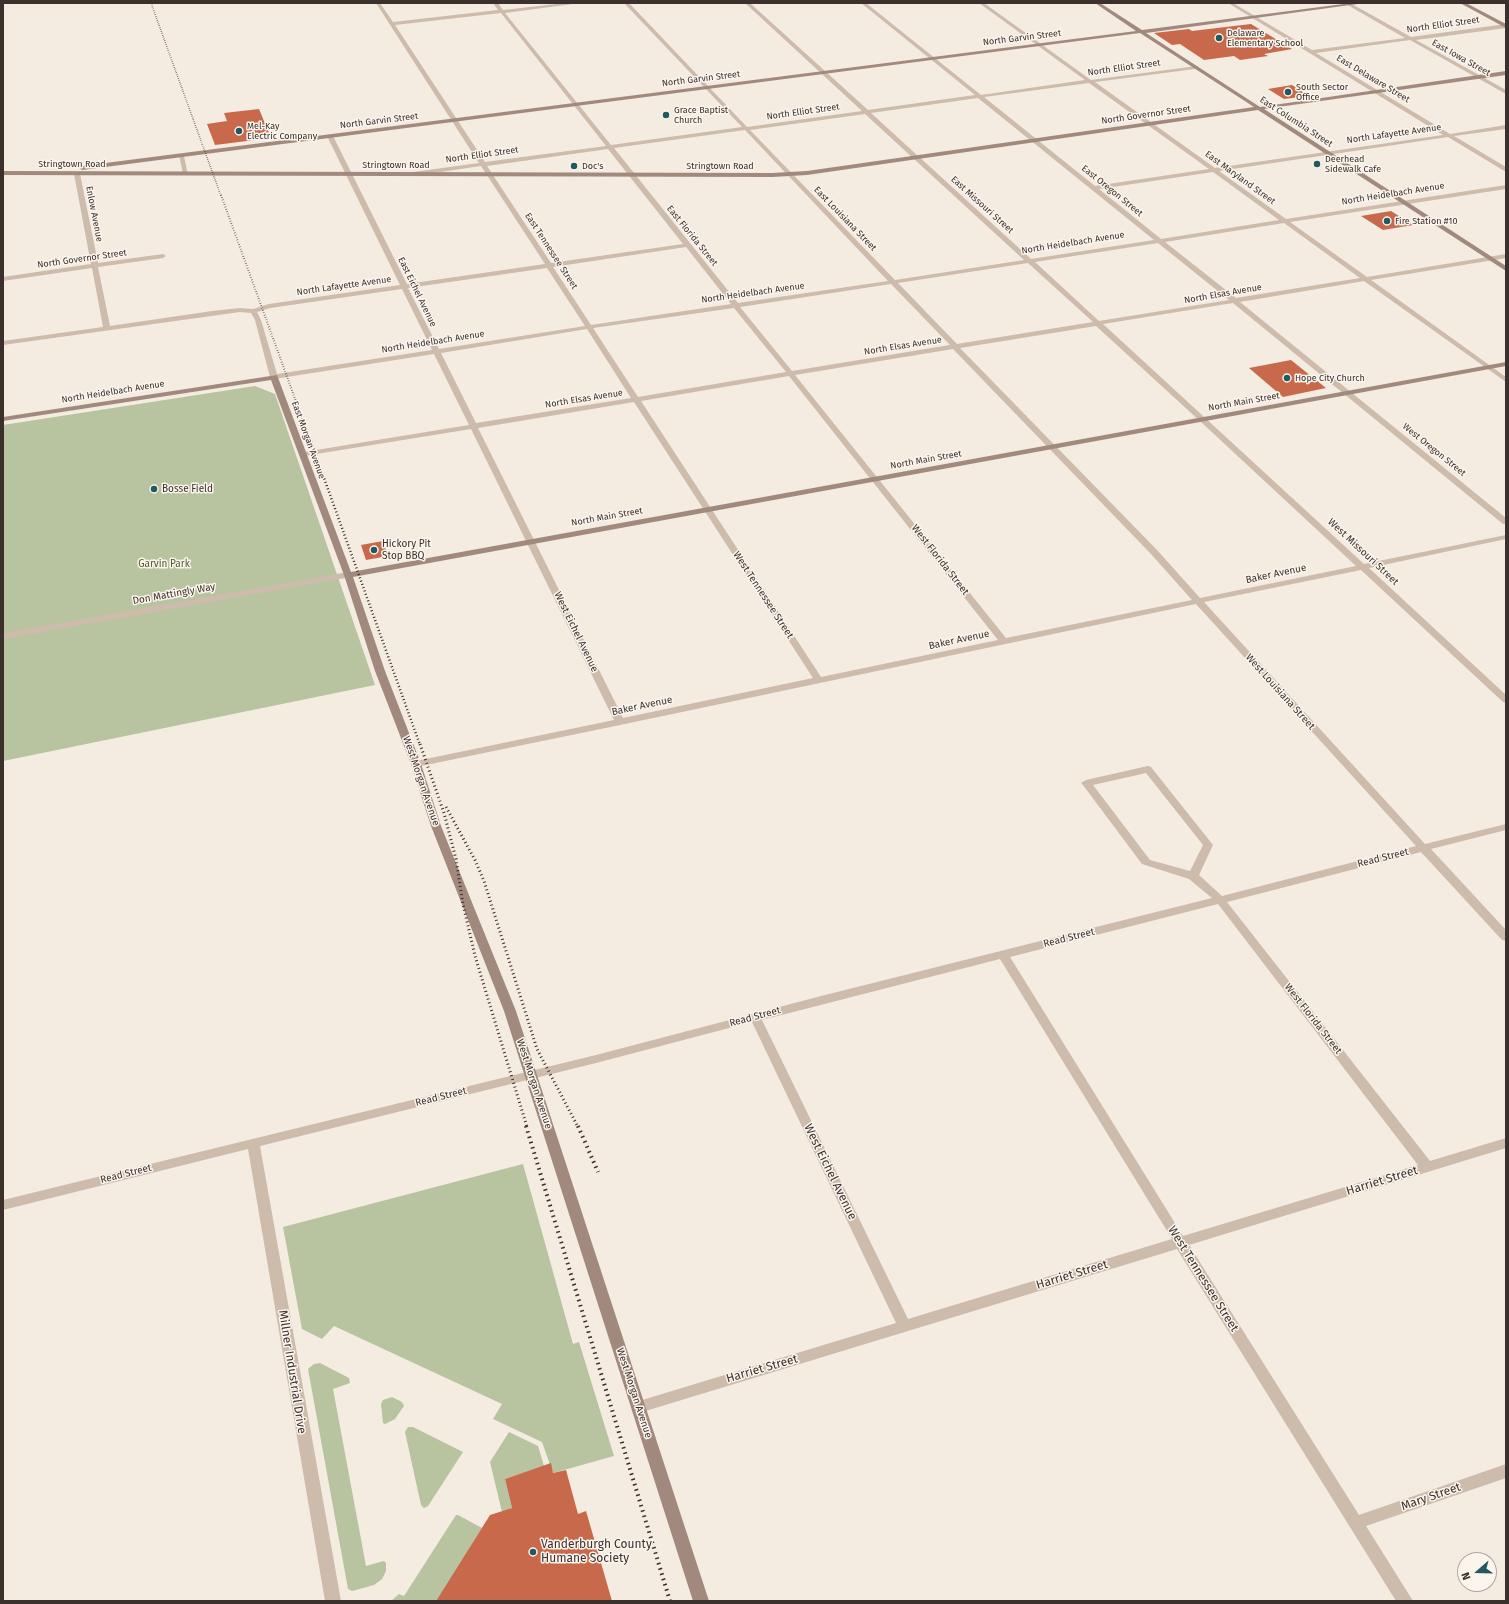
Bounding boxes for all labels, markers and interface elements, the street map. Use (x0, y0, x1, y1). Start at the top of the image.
street label: North Elliot Street (1406, 15, 1480, 35)
street label: North Garvin Street (982, 28, 1062, 48)
place label: Delaware Elementary School (1227, 28, 1303, 49)
marker: Delaware Elementary School (1214, 33, 1224, 43)
street label: East Iowa Street (1430, 37, 1492, 79)
street label: East Delaware Street (1334, 53, 1412, 105)
street label: North Elliot Street (1087, 58, 1161, 78)
street label: North Garvin Street (661, 69, 741, 89)
place label: South Sector Office (1296, 82, 1348, 103)
marker: South Sector Office (1283, 87, 1293, 97)
street label: East Columbia Street (1258, 94, 1334, 150)
street label: North Elliot Street (766, 102, 840, 122)
street label: North Governor Street (1101, 103, 1191, 127)
place label: Grace Baptist Church (674, 105, 728, 126)
marker: Grace Baptist Church (661, 110, 671, 120)
street label: North Garvin Street (339, 111, 419, 131)
place label: Mel-Kay Electric Company (247, 121, 317, 142)
street label: North Lafayette Avenue (1346, 122, 1442, 146)
marker: Mel-Kay Electric Company (234, 126, 244, 136)
street label: North Elliot Street (445, 145, 519, 165)
street label: East Maryland Street (1203, 149, 1277, 207)
place label: Deerhead Sidewalk Cafe (1325, 154, 1381, 175)
street label: Stringtown Road (38, 159, 106, 169)
marker: Deerhead Sidewalk Cafe (1312, 159, 1322, 169)
street label: Stringtown Road (362, 160, 430, 170)
marker: Doc's (569, 161, 579, 171)
place label: Doc's (582, 161, 603, 171)
street label: Stringtown Road (686, 161, 754, 171)
street label: East Oregon Street (1079, 163, 1145, 219)
street label: East Missouri Street (948, 174, 1016, 236)
street label: North Heidelbach Avenue (1341, 181, 1445, 207)
street label: Enlow Avenue (83, 185, 105, 243)
street label: East Louisiana Street (812, 185, 878, 253)
street label: East Florida Street (664, 204, 720, 268)
street label: East Tennessee Street (522, 211, 580, 291)
marker: Fire Station #10 (1382, 216, 1392, 226)
place label: Fire Station #10 (1395, 216, 1457, 226)
street label: North Heidelbach Avenue (1021, 230, 1125, 256)
street label: North Governor Street (37, 247, 127, 271)
street label: East Eichel Avenue (395, 255, 439, 329)
street label: North Lafayette Avenue (296, 274, 392, 298)
street label: North Heidelbach Avenue (701, 280, 805, 306)
street label: North Elsas Avenue (1183, 282, 1263, 306)
street label: North Heidelbach Avenue (381, 329, 485, 355)
street label: North Elsas Avenue (863, 335, 943, 357)
marker: Hope City Church (1282, 373, 1292, 383)
place label: Hope City Church (1295, 373, 1365, 383)
street label: North Heidelbach Avenue (61, 379, 165, 405)
street label: North Elsas Avenue (544, 388, 624, 410)
street label: North Main Street (1207, 390, 1281, 414)
street label: East Morgan Avenue (289, 400, 327, 480)
street label: West Oregon Street (1400, 421, 1468, 479)
street label: North Main Street (889, 448, 963, 472)
place label: Bosse Field (162, 483, 213, 495)
marker: Bosse Field (149, 484, 159, 494)
street label: North Main Street (570, 505, 644, 529)
street label: West Missouri Street (1325, 516, 1401, 588)
street label: West Florida Street (909, 522, 971, 598)
place label: Hickory Pit Stop BBQ (382, 538, 431, 562)
marker: Hickory Pit Stop BBQ (369, 545, 379, 555)
street label: West Tennessee Street (730, 549, 796, 641)
park label: Garvin Park (138, 558, 190, 570)
street label: Baker Avenue (1245, 562, 1307, 586)
street label: Don Mattingly Way (132, 581, 216, 607)
street label: West Eichel Avenue (551, 590, 601, 674)
street label: Baker Avenue (928, 628, 990, 652)
street label: West Louisiana Street (1243, 652, 1317, 732)
street label: Baker Avenue (611, 694, 673, 718)
street label: West Morgan Avenue (400, 735, 442, 827)
street label: Read Street (1356, 846, 1410, 870)
street label: Read Street (1042, 926, 1096, 950)
street label: West Florida Street (1282, 981, 1344, 1057)
street label: Read Street (728, 1004, 782, 1030)
street label: West Morgan Avenue (514, 1037, 554, 1131)
street label: Read Street (414, 1085, 468, 1109)
street label: West Eichel Avenue (800, 1122, 860, 1222)
street label: Read Street (99, 1162, 153, 1186)
street label: Harriet Street (1345, 1163, 1419, 1199)
street label: West Tennessee Street (1165, 1223, 1241, 1335)
street label: Harriet Street (1035, 1257, 1109, 1293)
street label: Millner Industrial Drive (275, 1309, 309, 1435)
street label: West Morgan Avenue (614, 1346, 654, 1440)
street label: Harriet Street (724, 1352, 800, 1386)
street label: Mary Street (1399, 1480, 1463, 1514)
place label: Vanderburgh County Humane Society (541, 1538, 652, 1566)
marker: Vanderburgh County Humane Society (528, 1547, 538, 1557)
north arrow (1457, 1552, 1497, 1592)
text: N (1459, 1570, 1474, 1582)

